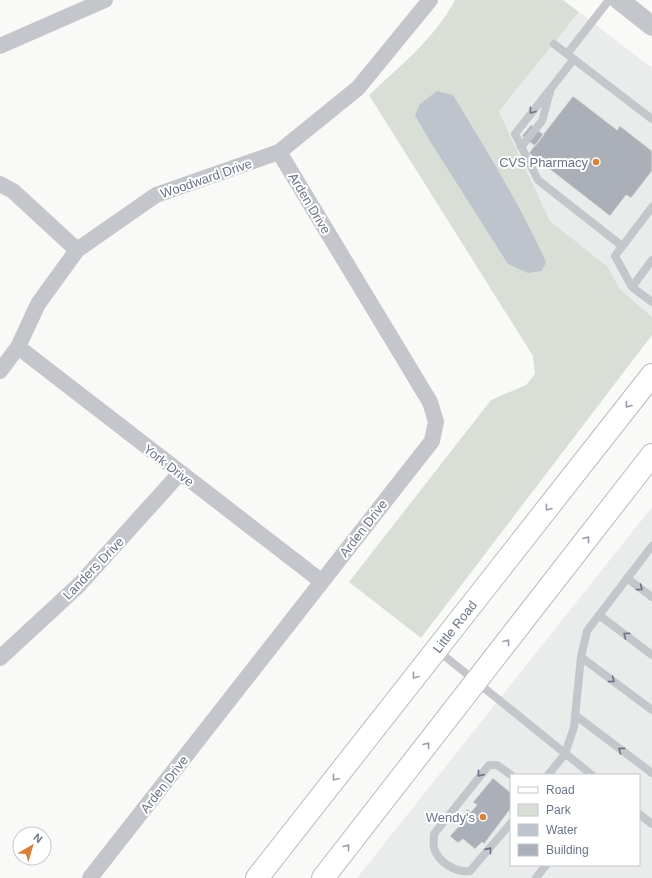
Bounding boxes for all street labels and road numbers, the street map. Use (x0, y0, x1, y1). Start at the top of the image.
street label: Woodward Drive (158, 156, 254, 201)
street label: Arden Drive (285, 170, 334, 237)
street label: York Drive (141, 441, 197, 490)
street label: Arden Drive (336, 497, 390, 560)
street label: Landers Drive (60, 534, 127, 603)
street label: Little Road (430, 598, 480, 656)
street label: Arden Drive (137, 753, 191, 816)

